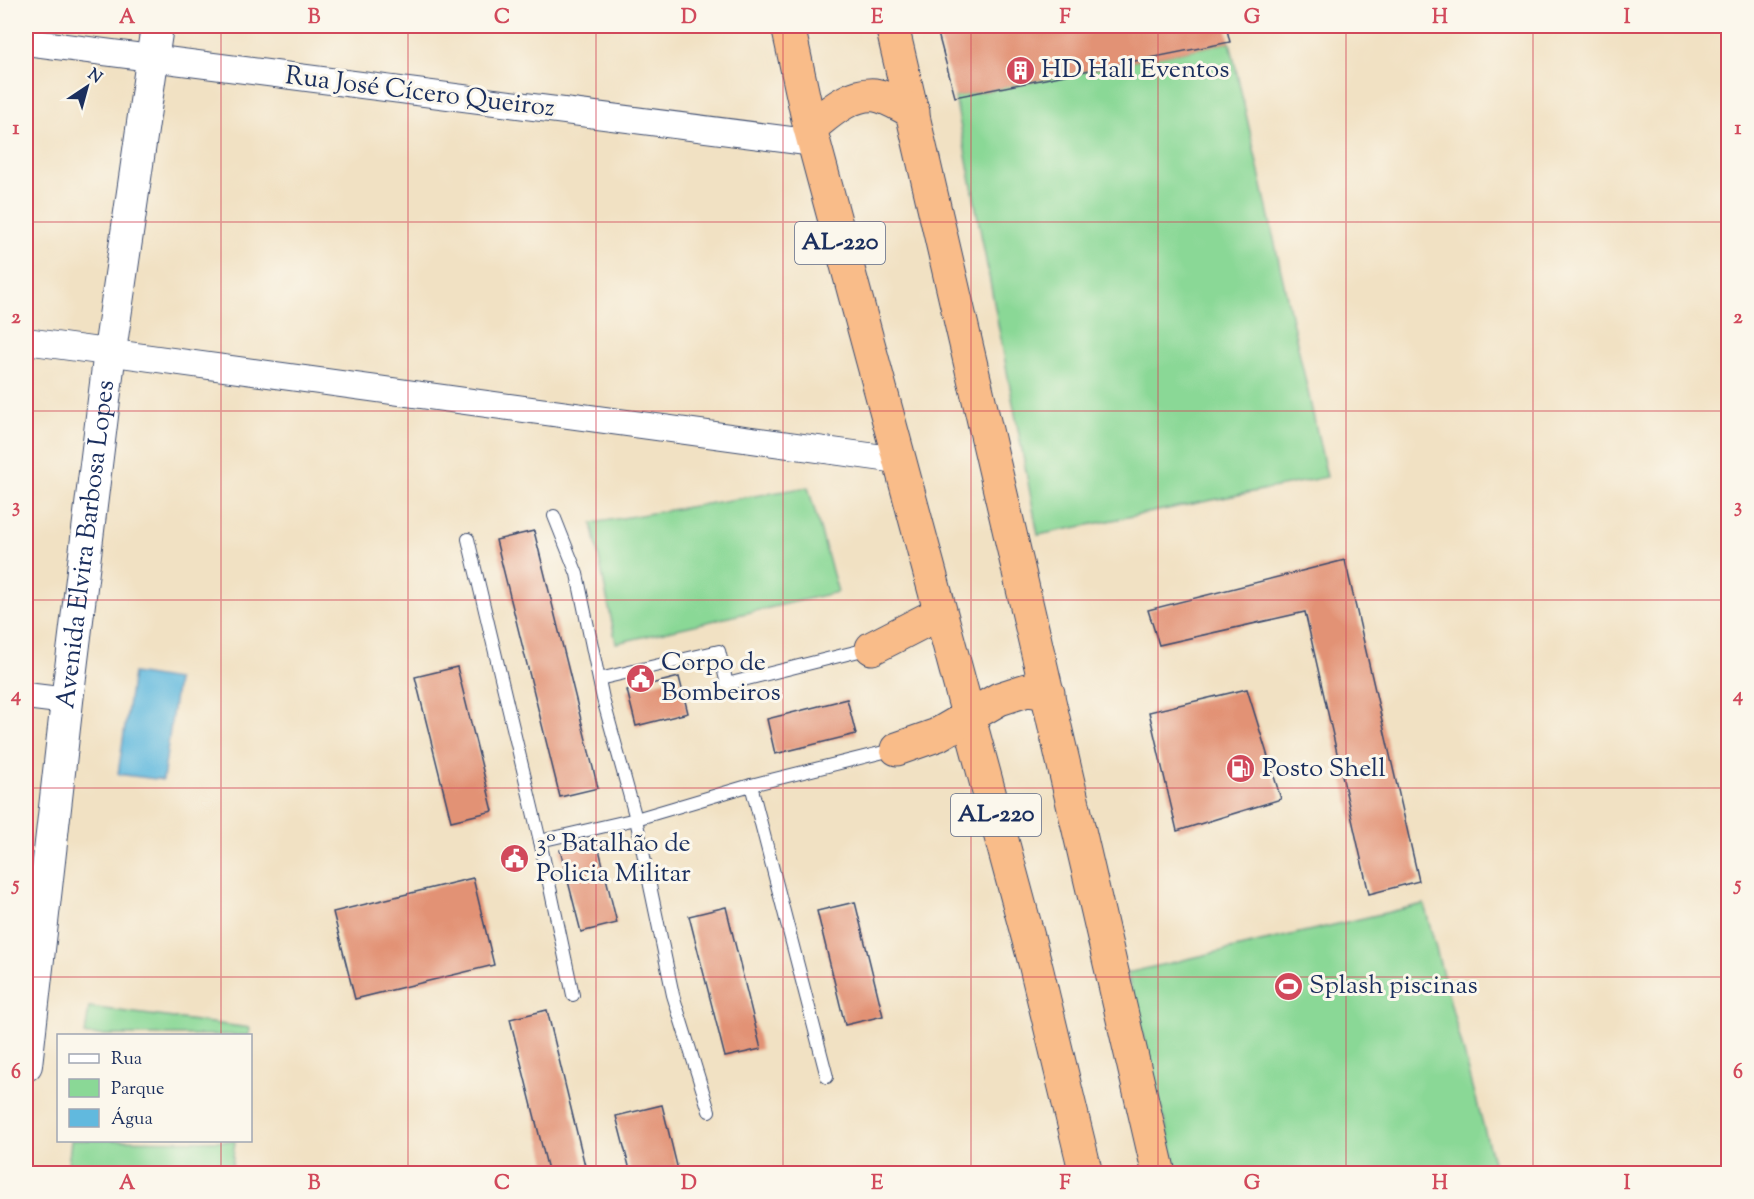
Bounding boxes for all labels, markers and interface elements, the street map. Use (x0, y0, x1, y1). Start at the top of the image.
text: A (119, 4, 136, 33)
text: B (308, 4, 321, 33)
text: C (494, 4, 510, 33)
text: D (681, 4, 697, 33)
text: E (871, 4, 884, 33)
text: F (1059, 4, 1071, 33)
text: G (1244, 4, 1261, 33)
text: H (1432, 4, 1448, 33)
text: I (1624, 4, 1631, 33)
place label: HD Hall Eventos (1041, 52, 1229, 89)
building icon: HD Hall Eventos (1004, 54, 1036, 86)
north arrow (57, 57, 117, 117)
street label: Rua José Cícero Queiroz (283, 58, 557, 128)
text: N (82, 64, 106, 90)
text: 1 (13, 115, 20, 144)
text: 1 (1735, 115, 1742, 144)
road number: AL-220 (795, 222, 885, 264)
text: 2 (11, 304, 21, 333)
text: 2 (1733, 304, 1743, 333)
street label: Avenida Elvira Barbosa Lopes (48, 378, 125, 711)
text: 3 (12, 493, 20, 522)
text: 3 (1734, 493, 1742, 522)
place label: Corpo de Bombeiros (661, 645, 781, 712)
public building icon: Corpo de Bombeiros (624, 662, 656, 694)
text: 4 (10, 682, 21, 711)
text: 4 (1732, 682, 1743, 711)
place label: Posto Shell (1262, 751, 1386, 788)
fuel station icon: Posto Shell (1225, 753, 1257, 785)
road number: AL-220 (951, 794, 1041, 836)
place label: 3º Batalhão de Policia Militar (536, 826, 691, 893)
public building icon: 3º Batalhão de Policia Militar (499, 843, 531, 875)
text: 5 (11, 871, 20, 900)
text: 5 (1733, 871, 1742, 900)
place label: Splash piscinas (1309, 968, 1478, 1005)
sports icon: Splash piscinas (1272, 970, 1304, 1002)
legend (57, 1034, 252, 1142)
text: Rua (111, 1047, 142, 1073)
text: 6 (11, 1059, 21, 1088)
text: 6 (1733, 1059, 1743, 1088)
text: Parque (111, 1077, 164, 1103)
text: Água (111, 1107, 153, 1133)
text: A (119, 1170, 136, 1199)
text: B (308, 1170, 321, 1199)
text: C (494, 1170, 510, 1199)
text: D (681, 1170, 697, 1199)
text: E (871, 1170, 884, 1199)
text: F (1059, 1170, 1071, 1199)
text: G (1244, 1170, 1261, 1199)
text: H (1432, 1170, 1448, 1199)
text: I (1624, 1170, 1631, 1199)

